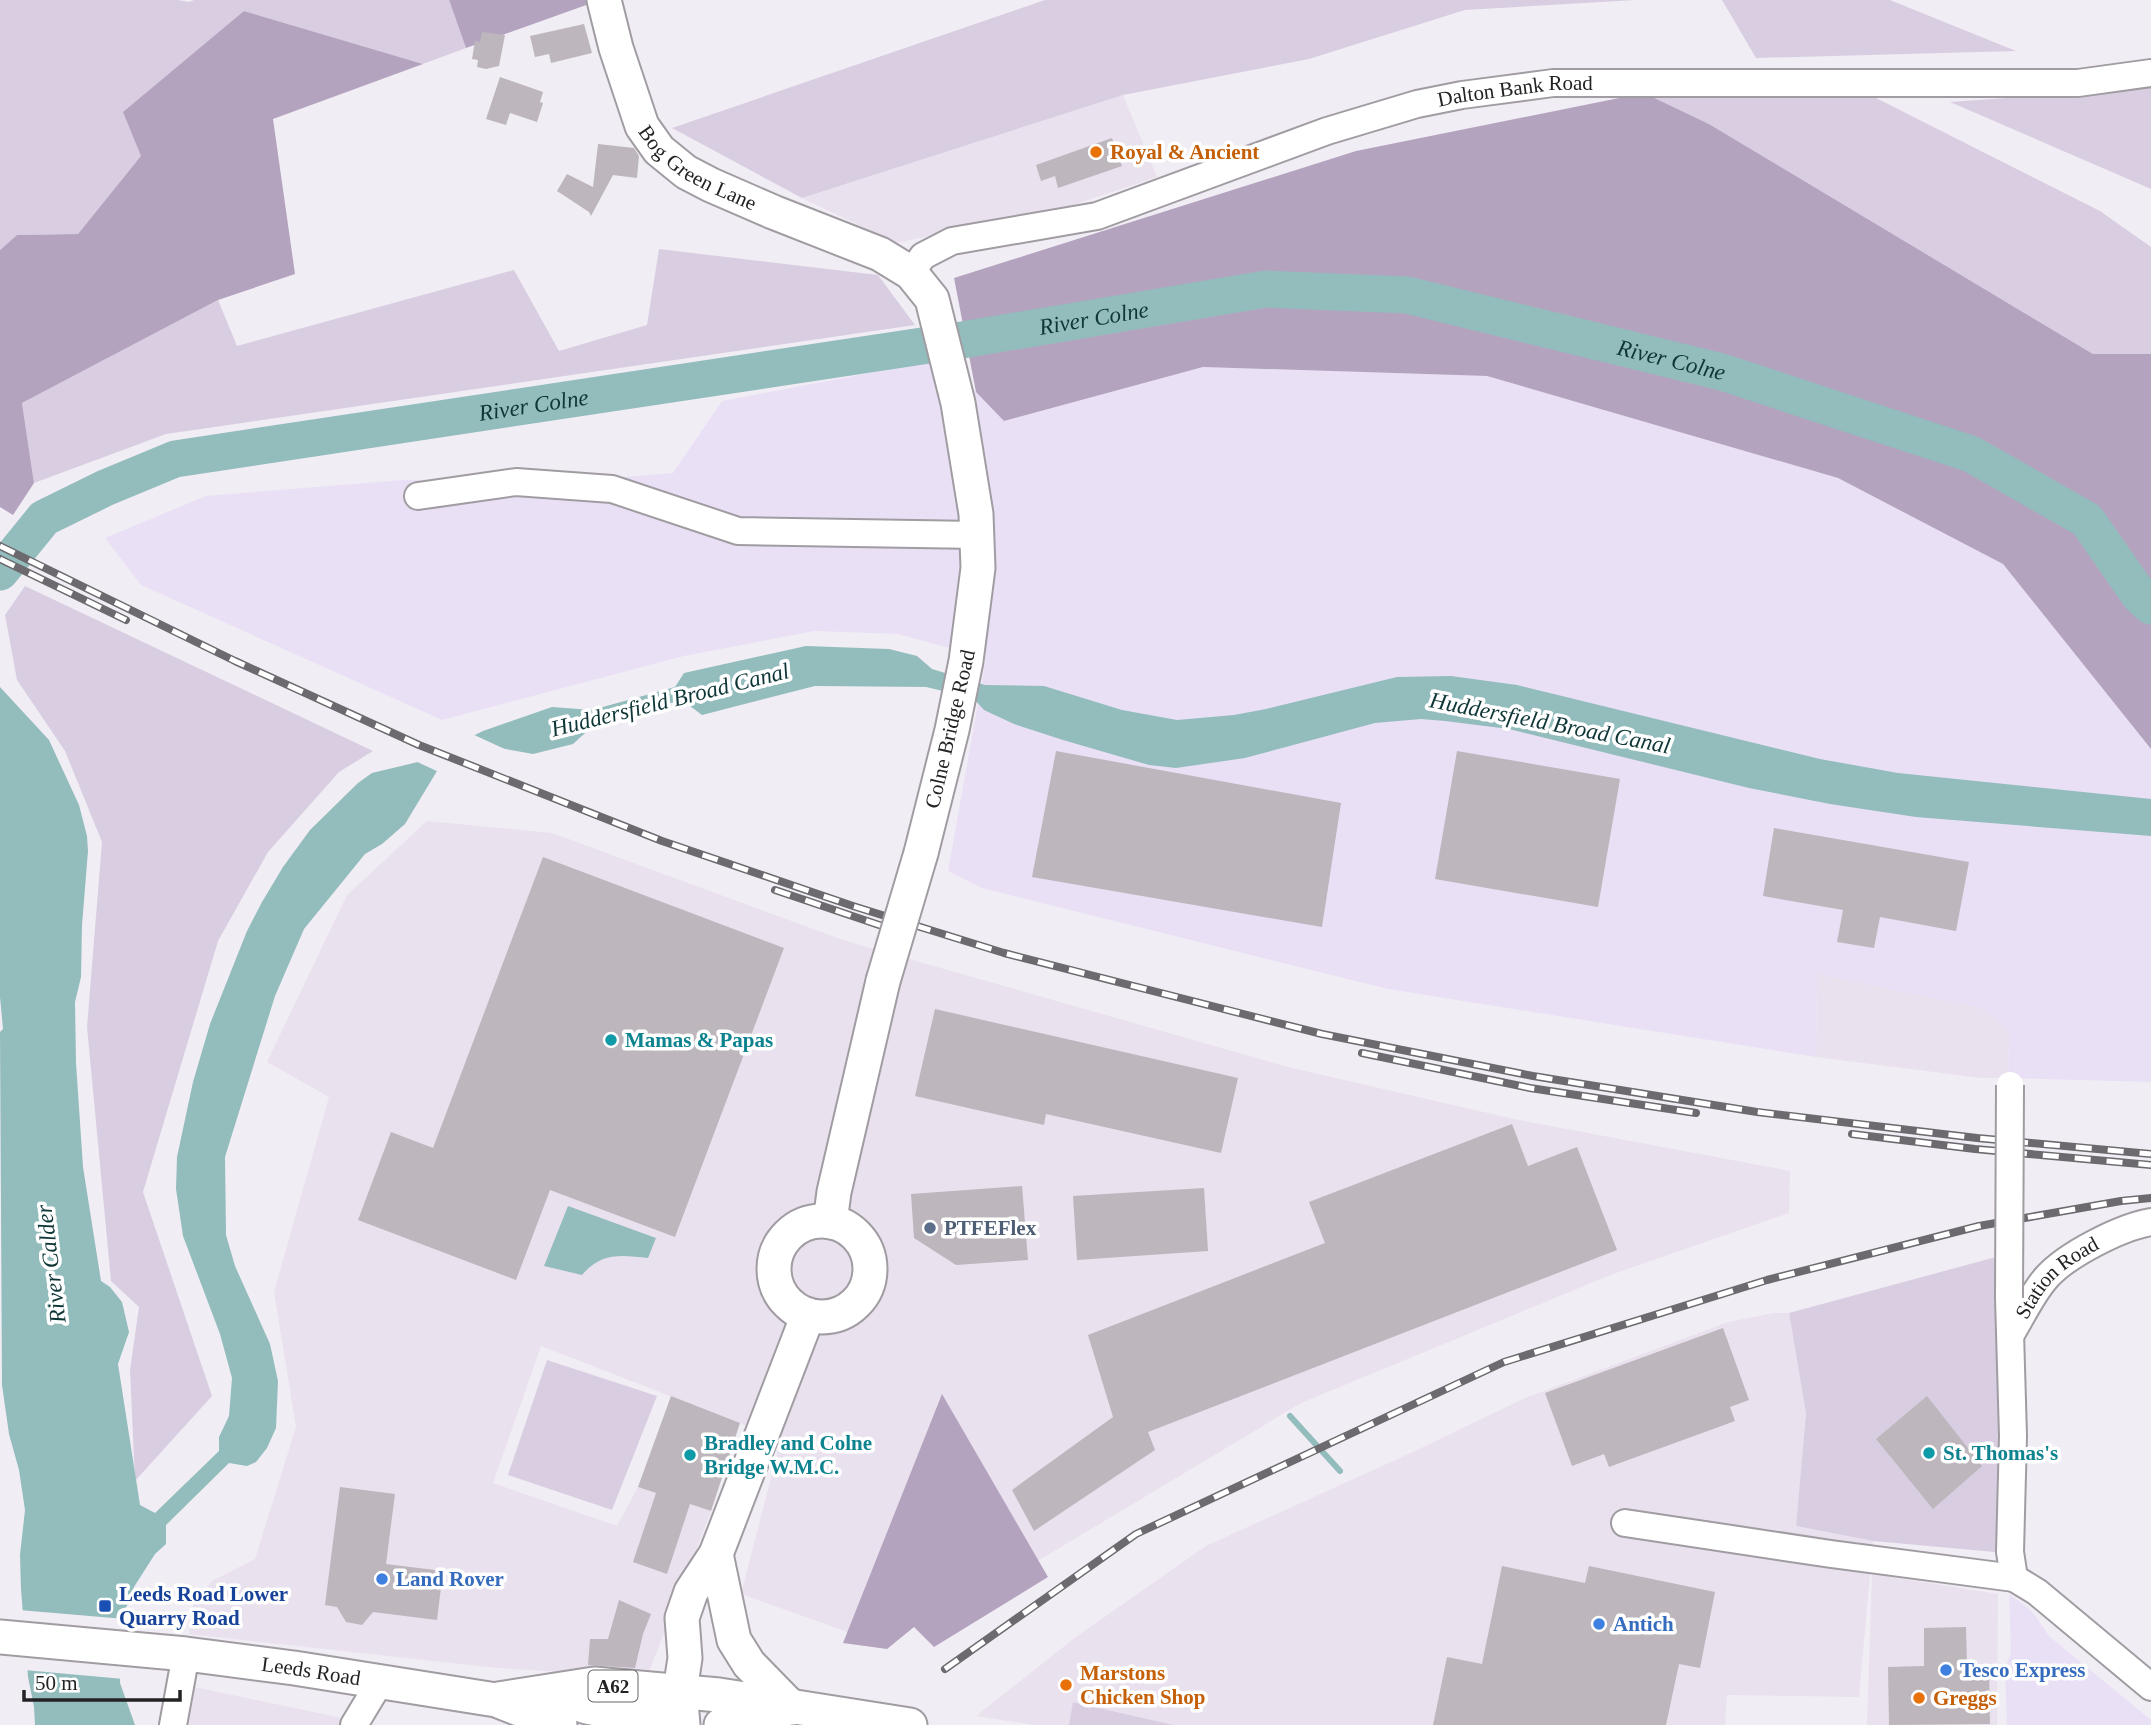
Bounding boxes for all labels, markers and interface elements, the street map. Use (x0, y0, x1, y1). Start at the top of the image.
street label: Dalton Bank Road (1435, 71, 1593, 112)
street label: Bog Green Lane (633, 121, 760, 215)
place label: Royal & Ancient (1110, 140, 1259, 164)
marker: Royal & Ancient (1088, 144, 1104, 160)
water label: River Colne (1036, 296, 1150, 340)
water label: River Colne (1614, 334, 1728, 385)
water label: River Colne (476, 384, 590, 426)
street label: Colne Bridge Road (920, 647, 980, 811)
water label: Huddersfield Broad Canal (547, 658, 792, 742)
water label: Huddersfield Broad Canal (1427, 687, 1672, 759)
place label: Mamas & Papas (625, 1028, 773, 1052)
marker: Mamas & Papas (603, 1032, 619, 1048)
water label: River Calder (31, 1202, 71, 1326)
place label: PTFEFlex (944, 1216, 1037, 1240)
marker: PTFEFlex (922, 1220, 938, 1236)
street label: Station Road (2010, 1231, 2103, 1323)
place label: Bradley and Colne Bridge W.M.C. (704, 1431, 872, 1479)
place label: St. Thomas's (1943, 1441, 2058, 1465)
marker: St. Thomas's (1921, 1445, 1937, 1461)
marker: Bradley and Colne Bridge W.M.C. (682, 1447, 698, 1463)
place label: Land Rover (396, 1567, 504, 1591)
marker: Land Rover (374, 1571, 390, 1587)
place label: Leeds Road Lower Quarry Road (119, 1582, 288, 1630)
marker: Leeds Road Lower Quarry Road (97, 1598, 113, 1614)
place label: Antich (1613, 1612, 1674, 1636)
marker: Antich (1591, 1616, 1607, 1632)
street label: Leeds Road (260, 1652, 363, 1690)
scale bar (24, 1658, 180, 1702)
place label: Tesco Express (1960, 1658, 2085, 1682)
place label: Marstons Chicken Shop (1080, 1661, 1205, 1709)
marker: Tesco Express (1938, 1662, 1954, 1678)
road number: A62 (588, 1670, 638, 1702)
text: 50 m (35, 1671, 78, 1695)
marker: Marstons Chicken Shop (1058, 1677, 1074, 1693)
place label: Greggs (1933, 1686, 1997, 1710)
marker: Greggs (1911, 1690, 1927, 1706)

